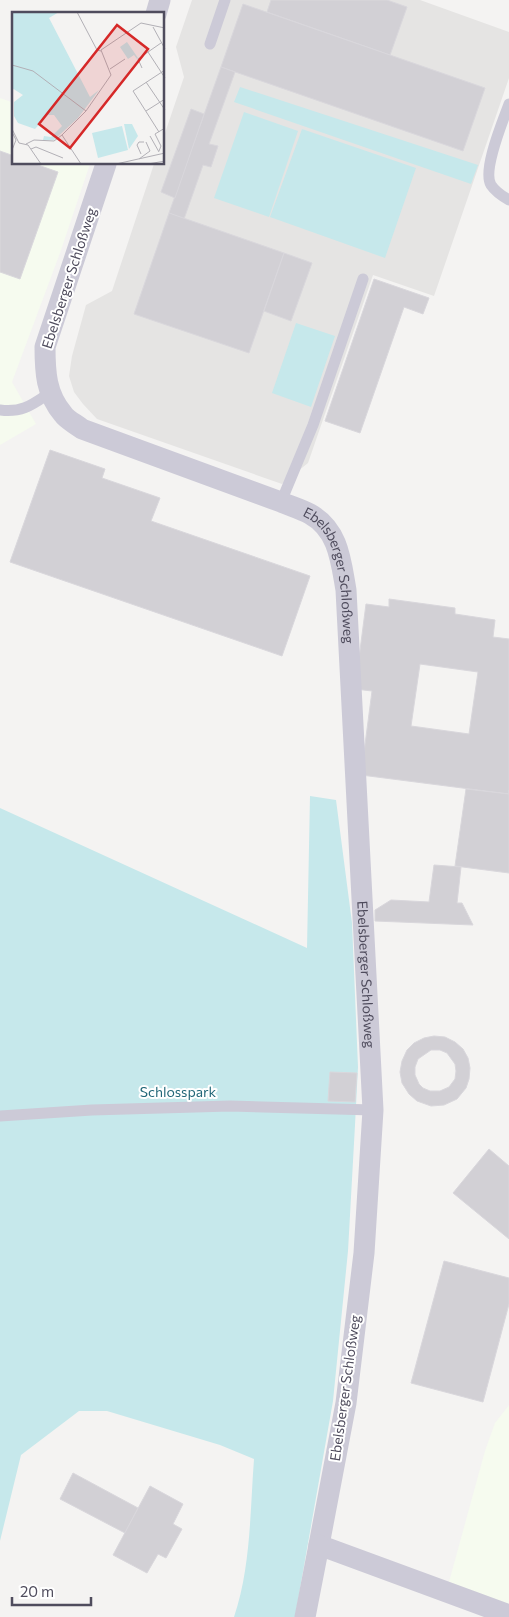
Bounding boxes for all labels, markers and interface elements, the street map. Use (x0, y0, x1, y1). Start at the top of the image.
inset map (12, 12, 165, 165)
street label: Ebelsberger Schloßweg (38, 205, 100, 351)
street label: Ebelsberger Schloßweg (301, 503, 358, 644)
street label: Ebelsberger Schloßweg (354, 900, 379, 1049)
park label: Schlosspark (140, 1083, 217, 1100)
street label: Ebelsberger Schloßweg (326, 1313, 363, 1462)
scale bar (12, 1574, 91, 1606)
text: 20 m (20, 1582, 54, 1600)

